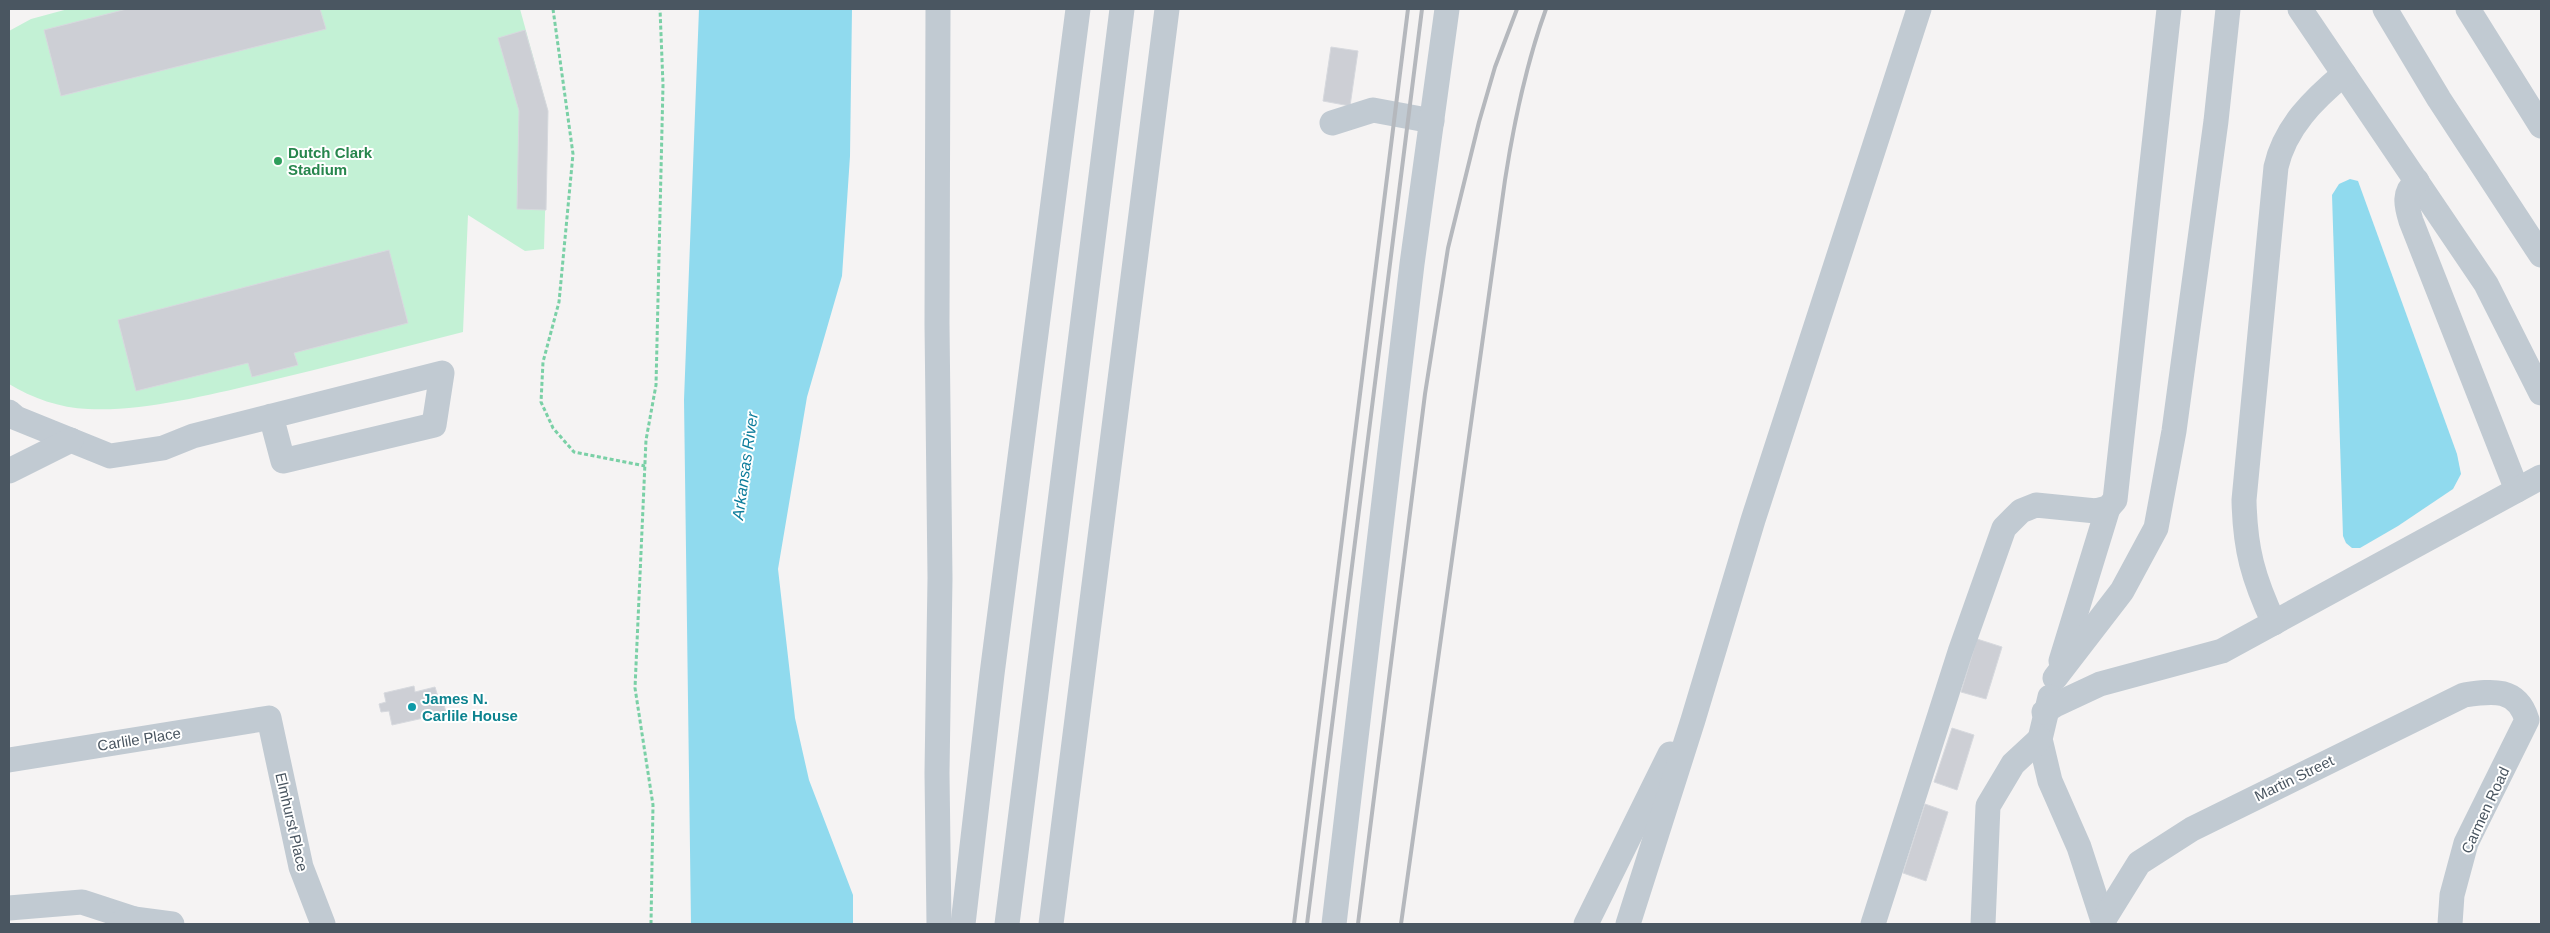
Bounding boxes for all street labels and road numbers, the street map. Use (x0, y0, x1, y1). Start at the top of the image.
street label: Carlile Place (96, 724, 182, 754)
street label: Martin Street (2252, 751, 2337, 804)
street label: Carmen Road (2458, 764, 2512, 856)
street label: Elmhurst Place (272, 771, 312, 873)

